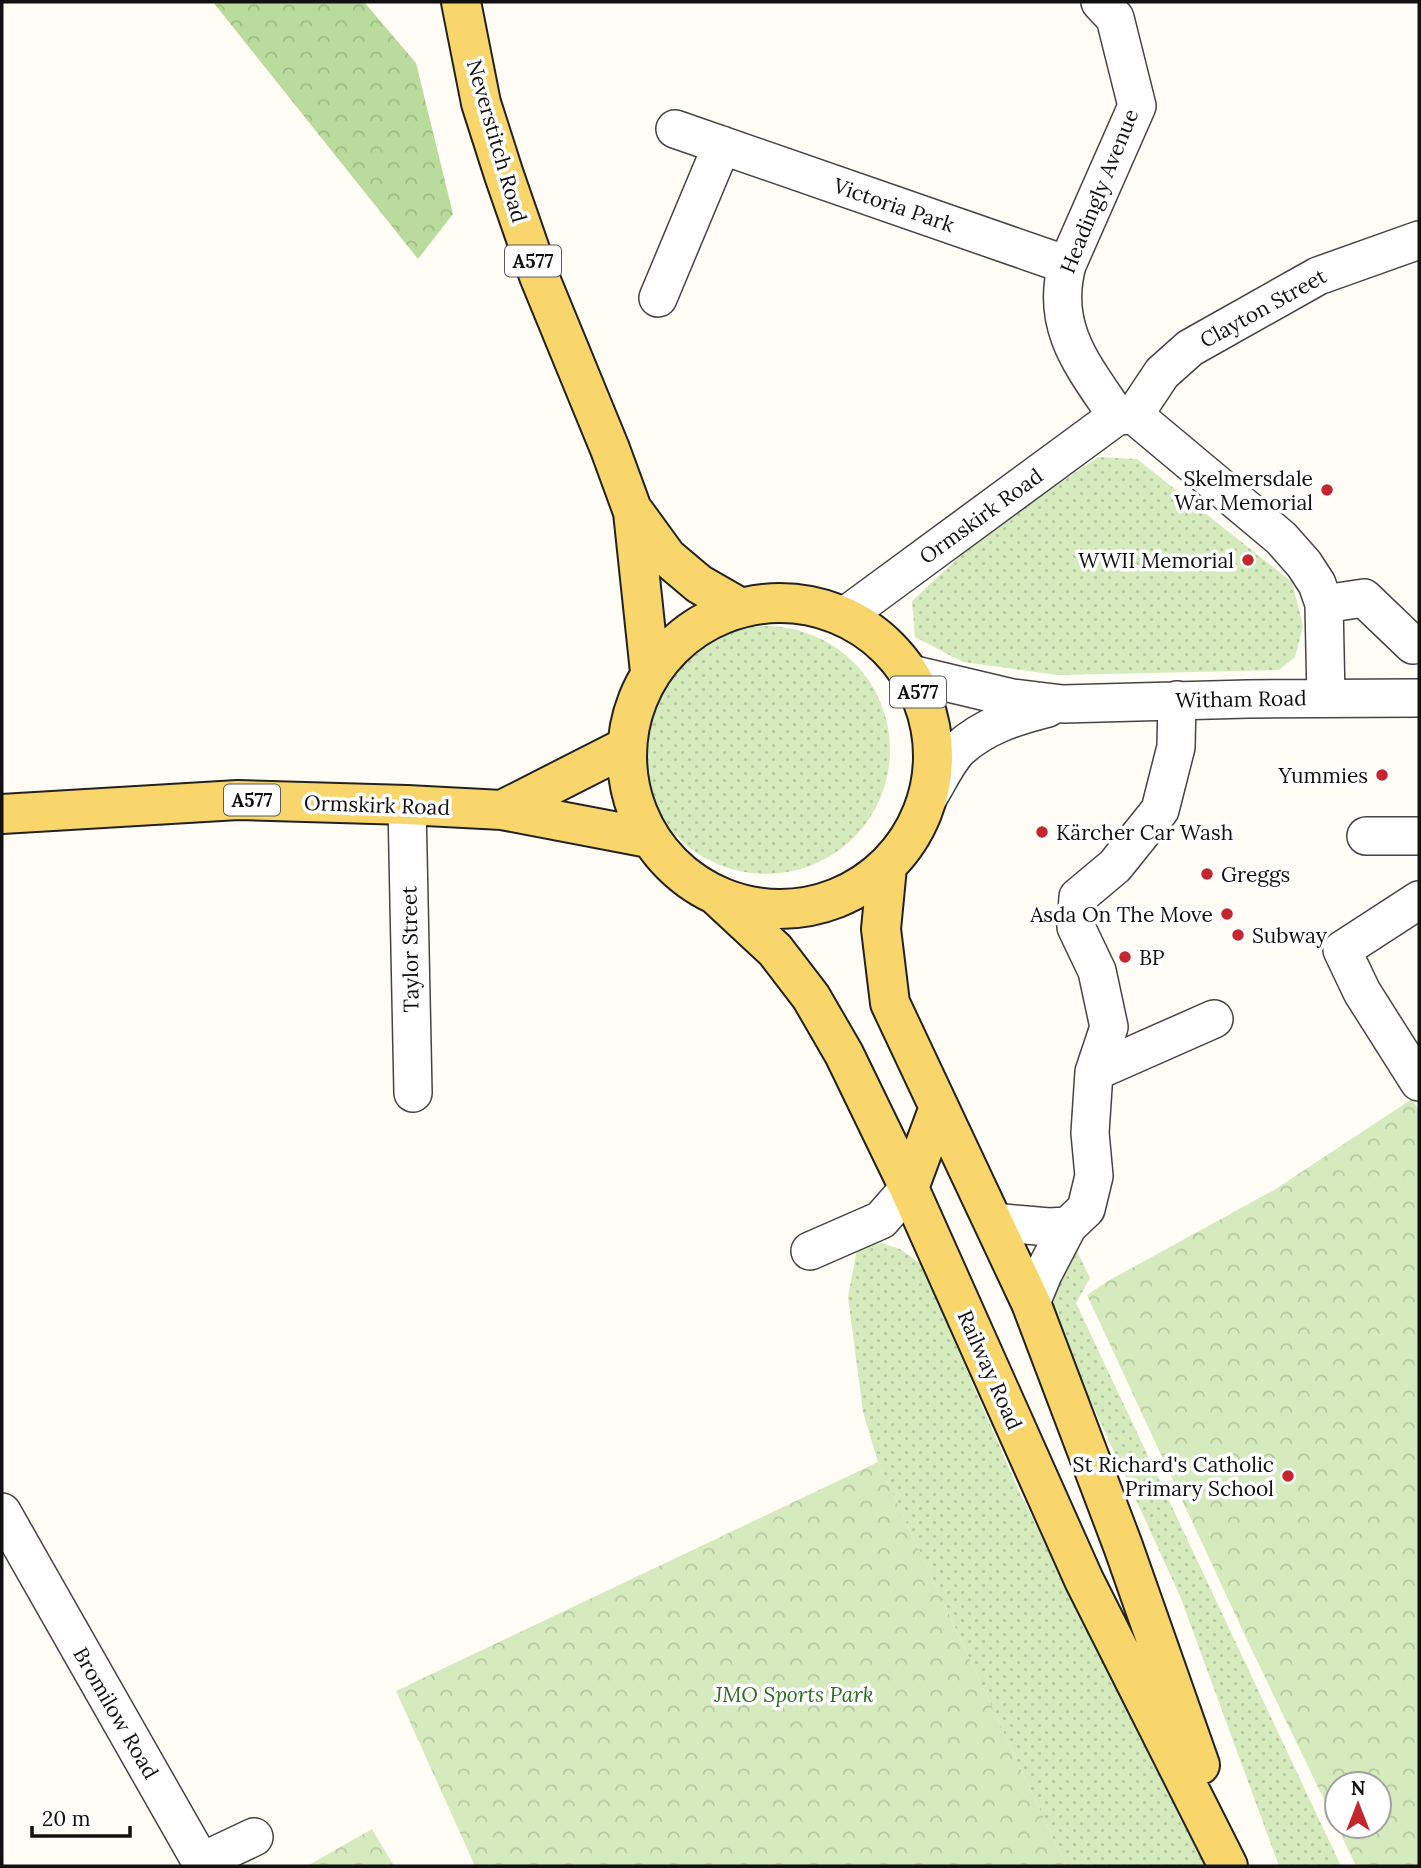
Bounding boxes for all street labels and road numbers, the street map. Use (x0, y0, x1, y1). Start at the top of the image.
street label: Neverstitch Road (461, 56, 533, 226)
street label: Headingly Avenue (1054, 105, 1144, 277)
street label: Victoria Park (829, 171, 959, 238)
road number: A577 (505, 246, 561, 276)
street label: Clayton Street (1195, 262, 1332, 354)
street label: Ormskirk Road (914, 462, 1048, 570)
road number: A577 (890, 677, 946, 708)
street label: Witham Road (1175, 684, 1307, 714)
road number: A577 (224, 785, 280, 816)
street label: Ormskirk Road (304, 789, 450, 821)
street label: Taylor Street (395, 885, 425, 1013)
street label: Railway Road (952, 1306, 1028, 1434)
street label: Bromilow Road (67, 1642, 165, 1784)

